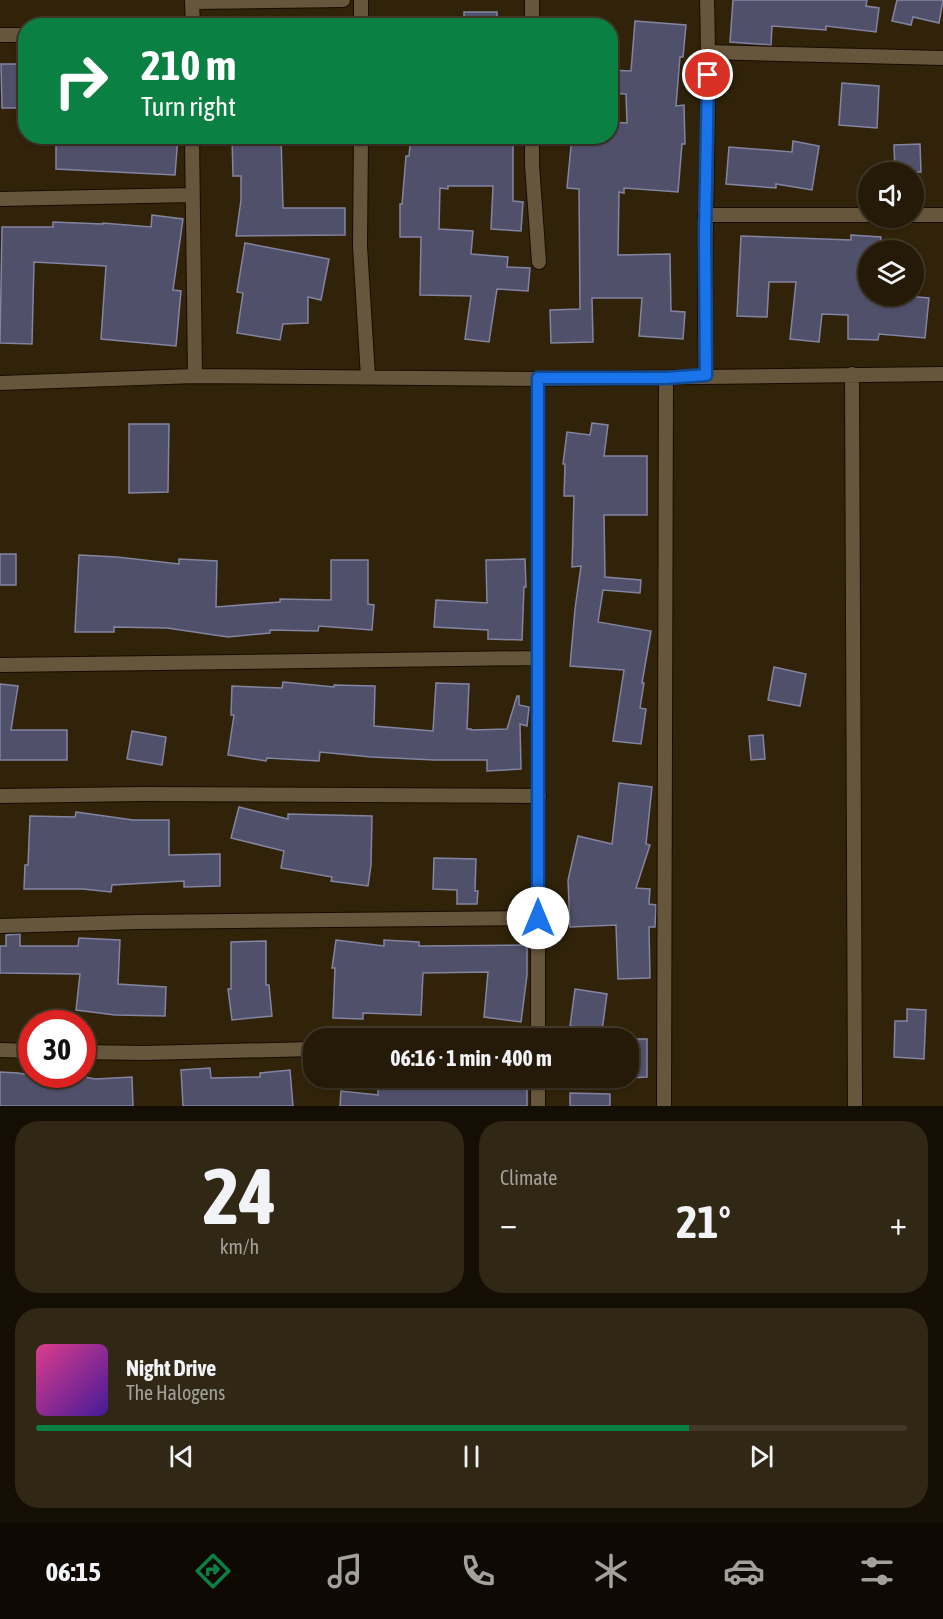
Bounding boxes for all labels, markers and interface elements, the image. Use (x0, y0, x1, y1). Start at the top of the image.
text: 210 m (141, 41, 236, 89)
icon: right (42, 42, 120, 120)
pin (682, 49, 733, 100)
icon: arrive (691, 58, 724, 91)
text: Turn right (141, 91, 236, 122)
map controls (858, 162, 924, 306)
button: sound (858, 162, 924, 228)
button: layers (858, 240, 924, 306)
position arrow (506, 886, 570, 950)
speed limit sign: 30 (18, 1010, 96, 1088)
text: 06:16 · 1 min · 400 m (390, 1045, 552, 1071)
text: 24 (203, 1151, 276, 1241)
text: Climate (500, 1166, 557, 1189)
text: 21° (676, 1196, 731, 1248)
text: − (500, 1204, 517, 1242)
text: + (890, 1204, 907, 1242)
text: km/h (220, 1235, 259, 1258)
text: Night Drive (126, 1355, 216, 1381)
text: The Halogens (126, 1381, 225, 1404)
icon: previous (165, 1440, 198, 1473)
icon: pause (455, 1440, 488, 1473)
icon: next (745, 1440, 778, 1473)
icon: directions (192, 1550, 234, 1592)
icon: music (324, 1550, 366, 1592)
icon: phone (457, 1550, 499, 1592)
icon: climate (590, 1550, 632, 1592)
icon: car (723, 1550, 765, 1592)
icon: filters (856, 1550, 898, 1592)
text: 06:15 (45, 1556, 101, 1587)

